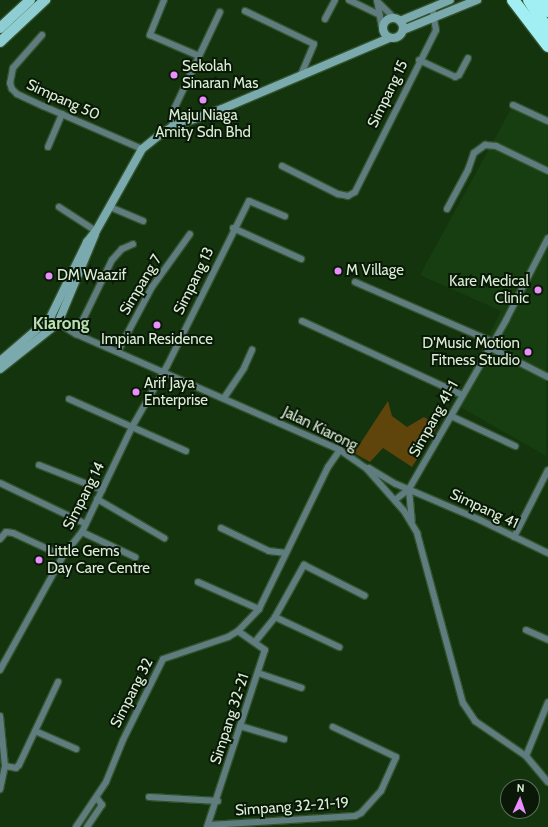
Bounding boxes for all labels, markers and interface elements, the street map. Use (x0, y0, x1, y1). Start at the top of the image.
place label: Sekolah Sinaran Mas (182, 57, 259, 92)
street label: Simpang 15 (364, 57, 412, 131)
marker: Sekolah Sinaran Mas (169, 70, 179, 80)
street label: Simpang 50 (24, 76, 102, 124)
marker: Maju Niaga Amity Sdn Bhd (198, 95, 208, 105)
place label: Maju Niaga Amity Sdn Bhd (155, 106, 251, 141)
street label: Simpang 13 (170, 244, 218, 318)
street label: Simpang 7 (116, 252, 166, 318)
place label: M Village (346, 262, 404, 280)
marker: M Village (333, 266, 343, 276)
place label: DM Waazif (57, 267, 127, 285)
marker: DM Waazif (44, 271, 54, 281)
place label: Kare Medical Clinic (449, 272, 529, 307)
marker: Kare Medical Clinic (532, 284, 544, 296)
district label: Kiarong (33, 314, 89, 334)
marker: Impian Residence (152, 320, 162, 330)
place label: Impian Residence (101, 331, 213, 349)
place label: D'Music Motion Fitness Studio (422, 334, 520, 369)
marker: D'Music Motion Fitness Studio (523, 347, 533, 357)
place label: Arif Jaya Enterprise (144, 374, 208, 409)
street label: Simpang 41-1 (406, 378, 462, 460)
marker: Arif Jaya Enterprise (131, 387, 141, 397)
street label: Jalan Kiarong (280, 403, 360, 455)
street label: Simpang 14 (59, 459, 109, 533)
street label: Simpang 41 (447, 485, 521, 533)
place label: Little Gems Day Care Centre (47, 542, 150, 577)
marker: Little Gems Day Care Centre (34, 555, 44, 565)
street label: Simpang 32 (107, 655, 157, 731)
street label: Simpang 32-21 (207, 671, 253, 767)
north arrow (500, 779, 540, 819)
text: N (516, 781, 525, 795)
street label: Simpang 32-21-19 (235, 794, 349, 820)

